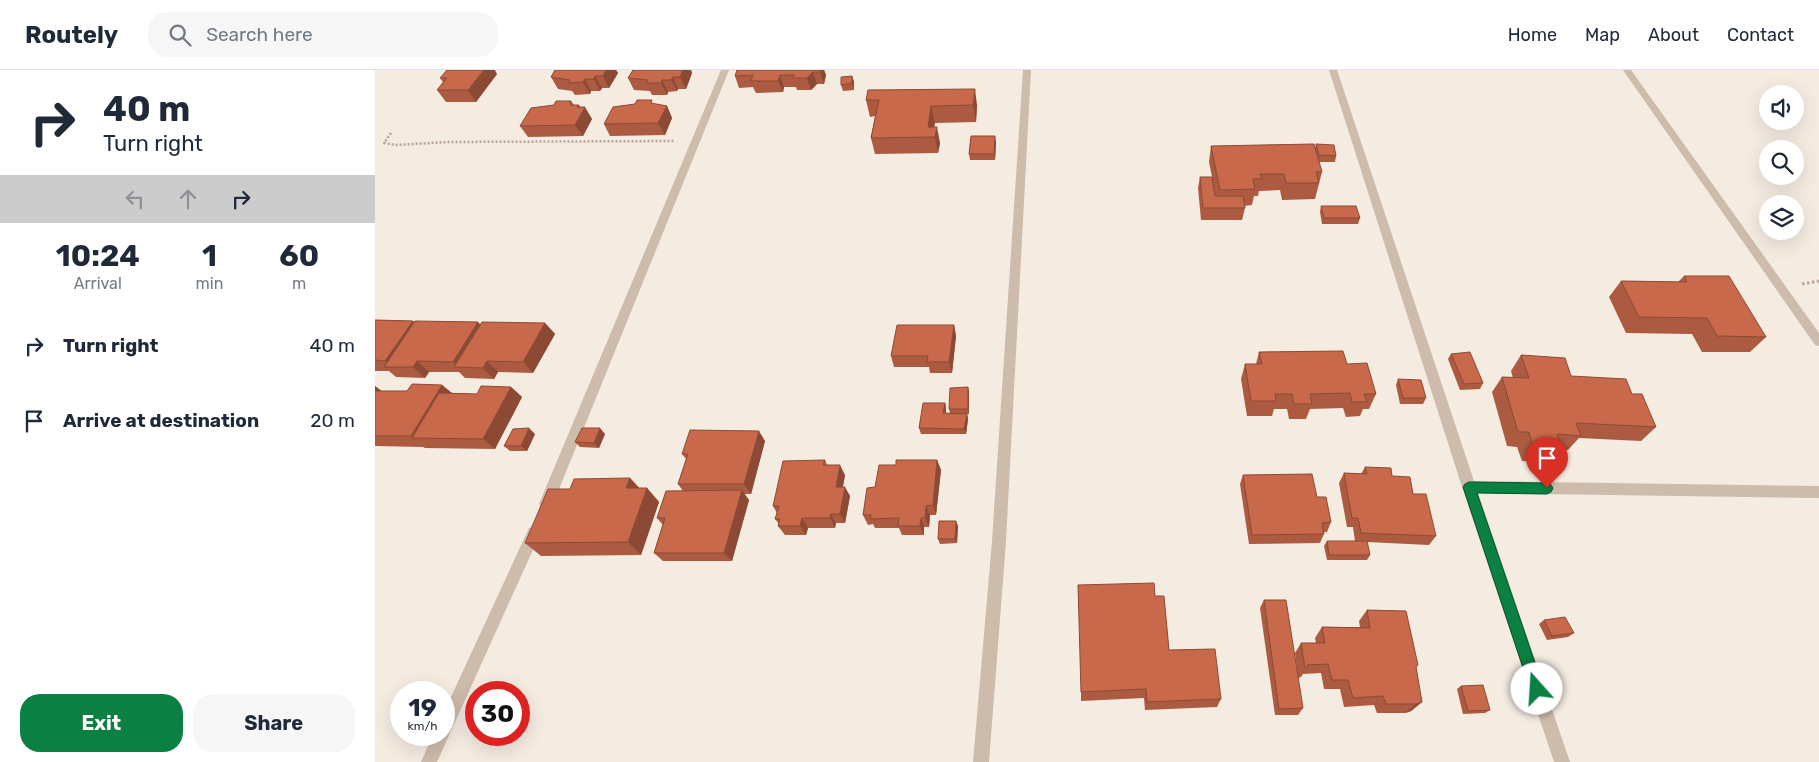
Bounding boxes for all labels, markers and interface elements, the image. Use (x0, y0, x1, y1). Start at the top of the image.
search box (148, 12, 498, 57)
text: Routely (25, 21, 118, 49)
icon: search (166, 21, 194, 49)
text: Search here (206, 23, 313, 46)
text: Home (1508, 24, 1557, 46)
text: Map (1585, 24, 1620, 46)
text: About (1648, 24, 1699, 46)
text: Contact (1727, 24, 1794, 46)
map controls (1759, 85, 1804, 240)
button: sound (1759, 85, 1804, 130)
text: 40 m (103, 88, 190, 130)
icon: right (20, 90, 85, 155)
text: Turn right (103, 130, 203, 157)
button: search (1759, 140, 1804, 185)
icon: left (121, 185, 149, 213)
icon: ahead (174, 185, 202, 213)
icon: right (227, 185, 255, 213)
button: layers (1759, 195, 1804, 240)
text: 10:24 (56, 238, 140, 274)
text: 1 (202, 238, 217, 274)
text: 60 (279, 238, 319, 274)
text: Arrival (74, 274, 122, 293)
text: min (196, 274, 223, 293)
text: m (292, 274, 306, 293)
icon: right (20, 332, 48, 360)
text: Turn right (63, 334, 158, 357)
text: 40 m (310, 334, 355, 357)
icon: arrive (20, 407, 48, 435)
text: Arrive at destination (63, 409, 259, 432)
text: 20 m (310, 409, 355, 432)
pin (1526, 437, 1568, 488)
icon: arrive (1533, 444, 1561, 472)
position arrow (1510, 662, 1562, 714)
speed limit sign: 30 (465, 681, 530, 746)
text: 19 (408, 693, 437, 722)
button: Exit (20, 694, 183, 752)
button: Share (193, 694, 355, 752)
text: km/h (408, 719, 437, 733)

